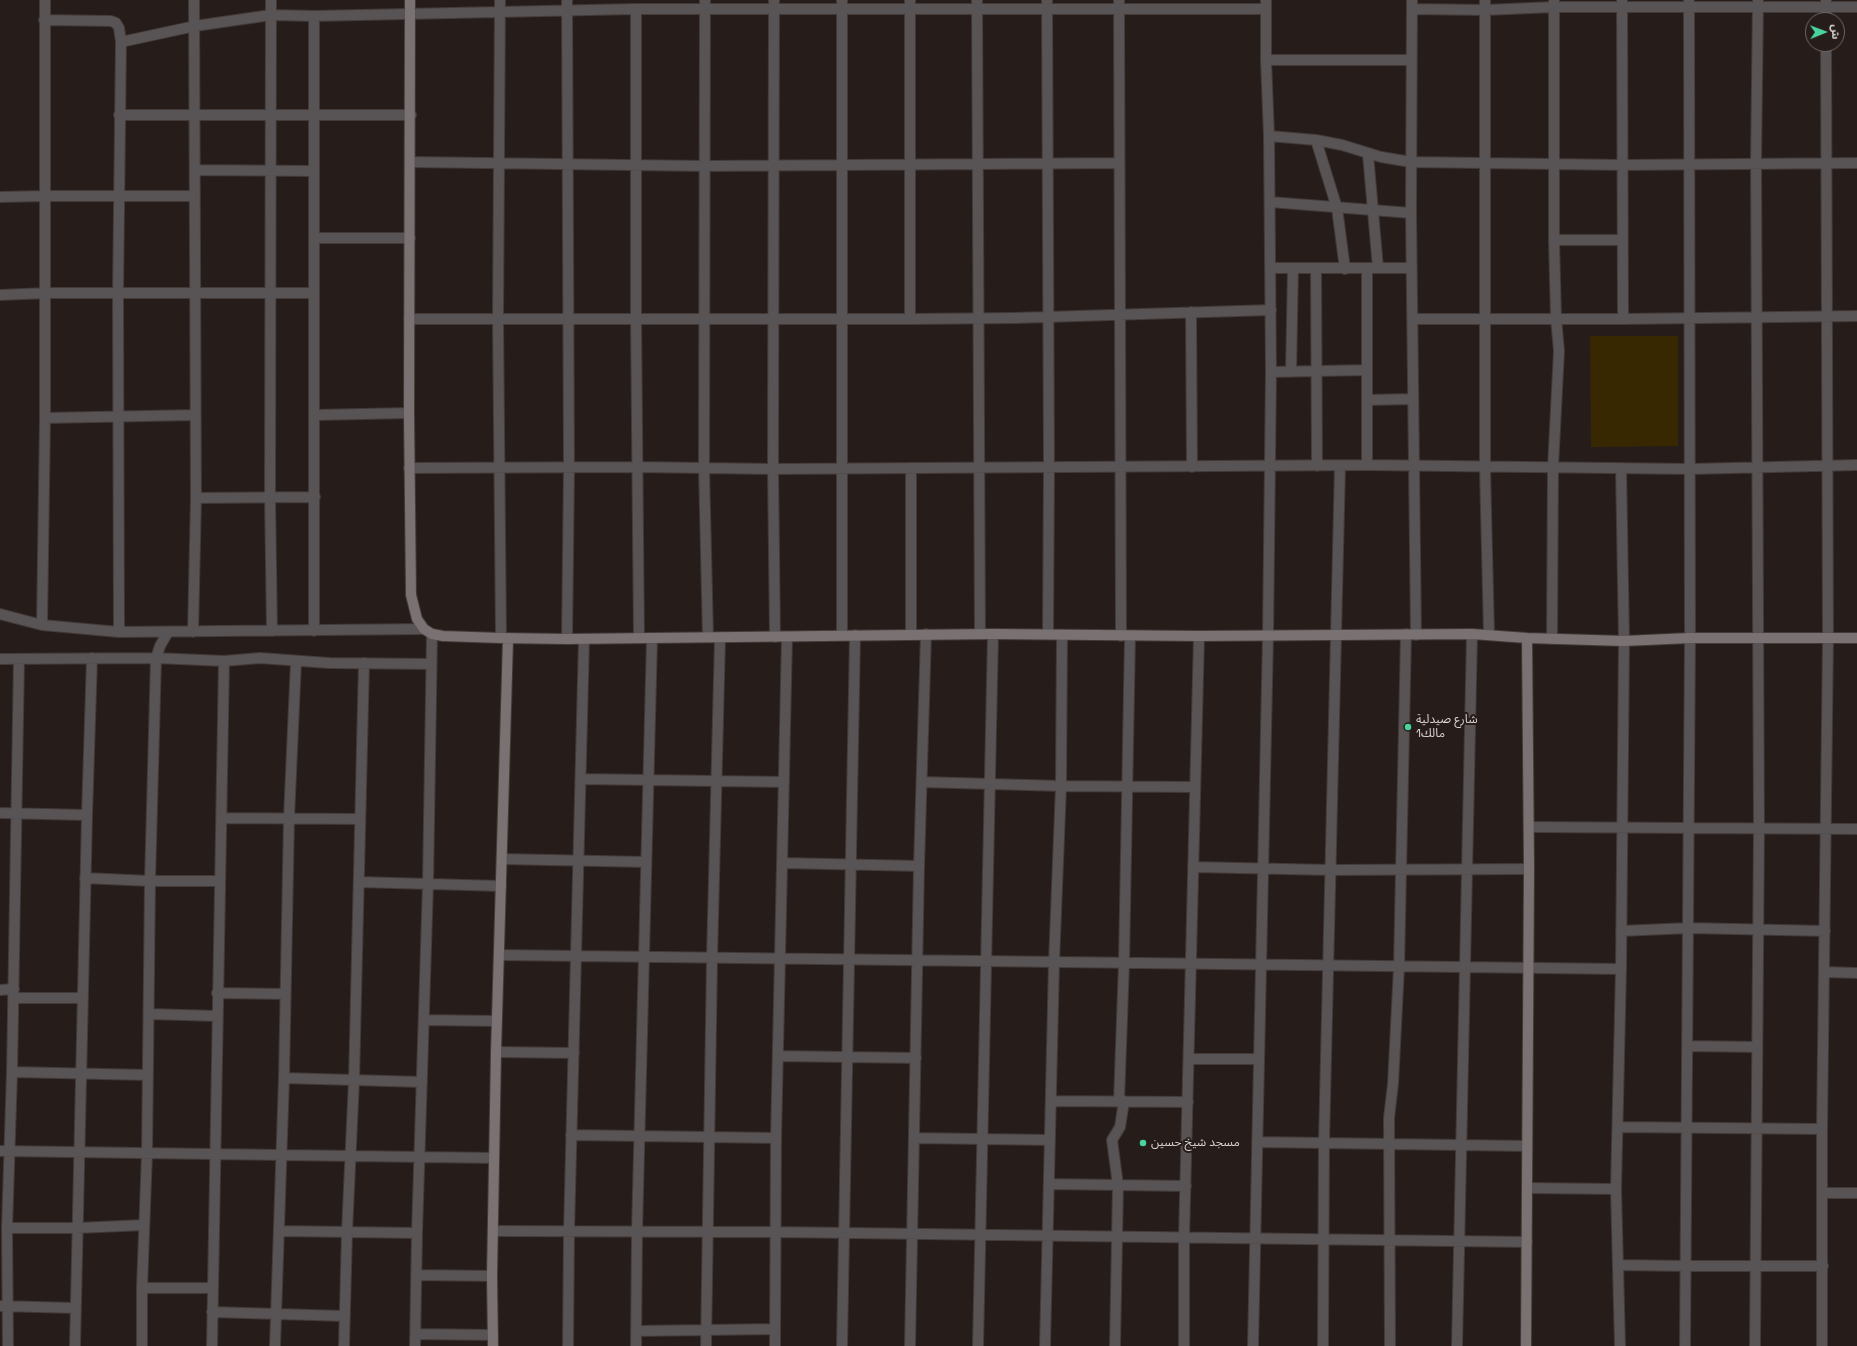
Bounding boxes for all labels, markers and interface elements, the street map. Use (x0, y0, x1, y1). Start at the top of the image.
north arrow (1805, 12, 1845, 52)
text: ش (1829, 24, 1843, 39)
place label: شارع صيدلية مالك1 (1416, 713, 1478, 741)
marker: شارع صيدلية مالك1 (1403, 722, 1413, 732)
place label: مسجد شيخ حسين (1151, 1136, 1240, 1150)
marker: مسجد شيخ حسين (1138, 1138, 1148, 1148)

